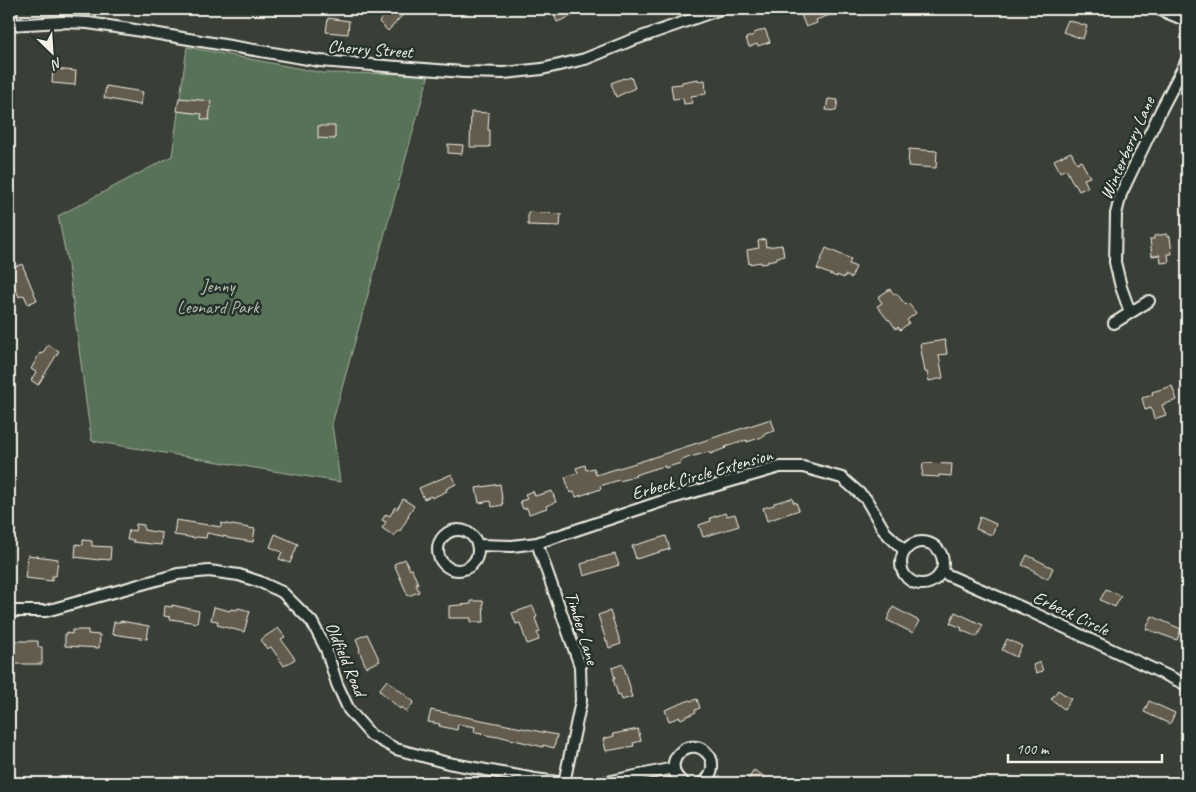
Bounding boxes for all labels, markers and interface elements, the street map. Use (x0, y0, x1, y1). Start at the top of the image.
north arrow (28, 28, 78, 78)
street label: Cherry Street (327, 35, 415, 63)
text: N (48, 54, 65, 74)
street label: Winterberry Lane (1095, 92, 1160, 203)
park label: Jenny Leonard Park (177, 275, 260, 318)
street label: Erbeck Circle Extension (629, 443, 776, 505)
street label: Erbeck Circle (1030, 586, 1114, 641)
street label: Timber Lane (560, 589, 604, 668)
street label: Oldfield Road (321, 619, 373, 702)
scale bar (1008, 732, 1162, 764)
text: 100 m (1016, 740, 1050, 759)

